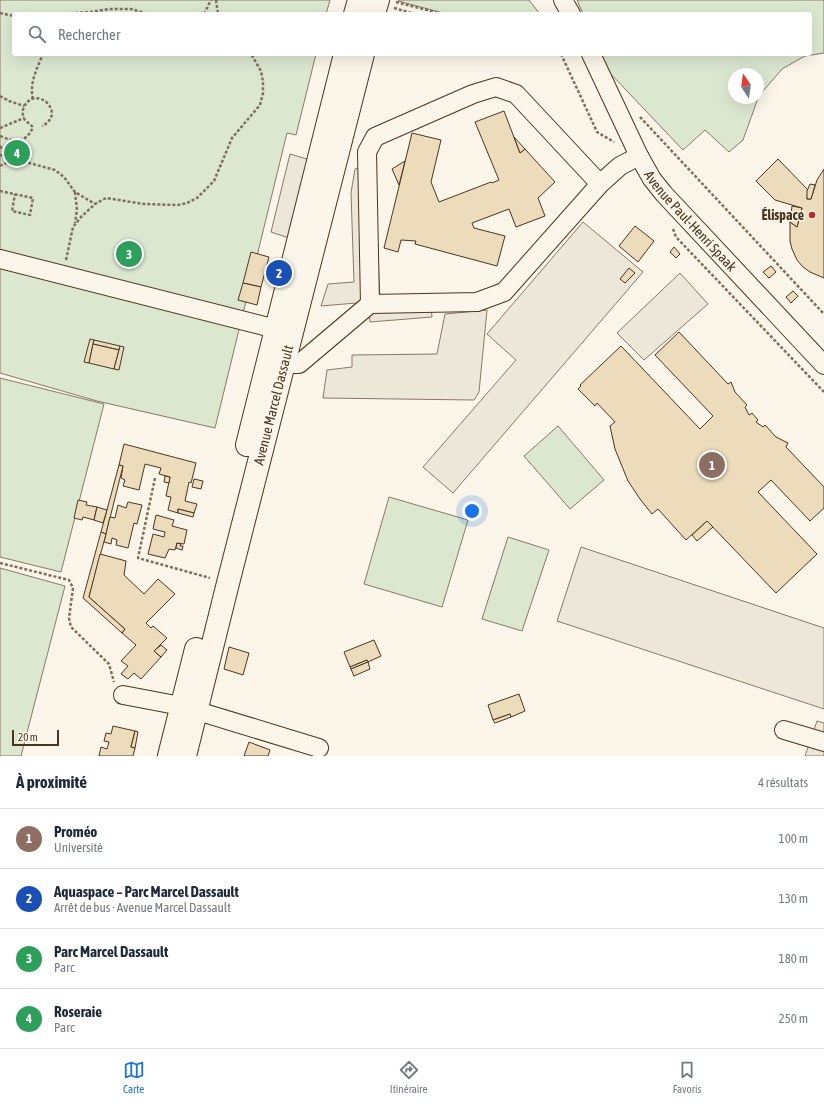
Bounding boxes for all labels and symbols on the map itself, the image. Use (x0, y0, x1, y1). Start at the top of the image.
north arrow (728, 68, 764, 104)
pin: 4 (4, 138, 30, 168)
street label: Avenue Paul-Henri Spaak (641, 168, 740, 274)
place label: Élispace (761, 207, 804, 223)
marker: Élispace (807, 210, 817, 220)
pin: 3 (116, 239, 142, 269)
pin: 2 (266, 258, 292, 288)
street label: Avenue Marcel Dassault (250, 343, 296, 467)
pin: 1 (699, 450, 725, 480)
your location (462, 501, 482, 521)
scale bar (12, 728, 59, 747)

